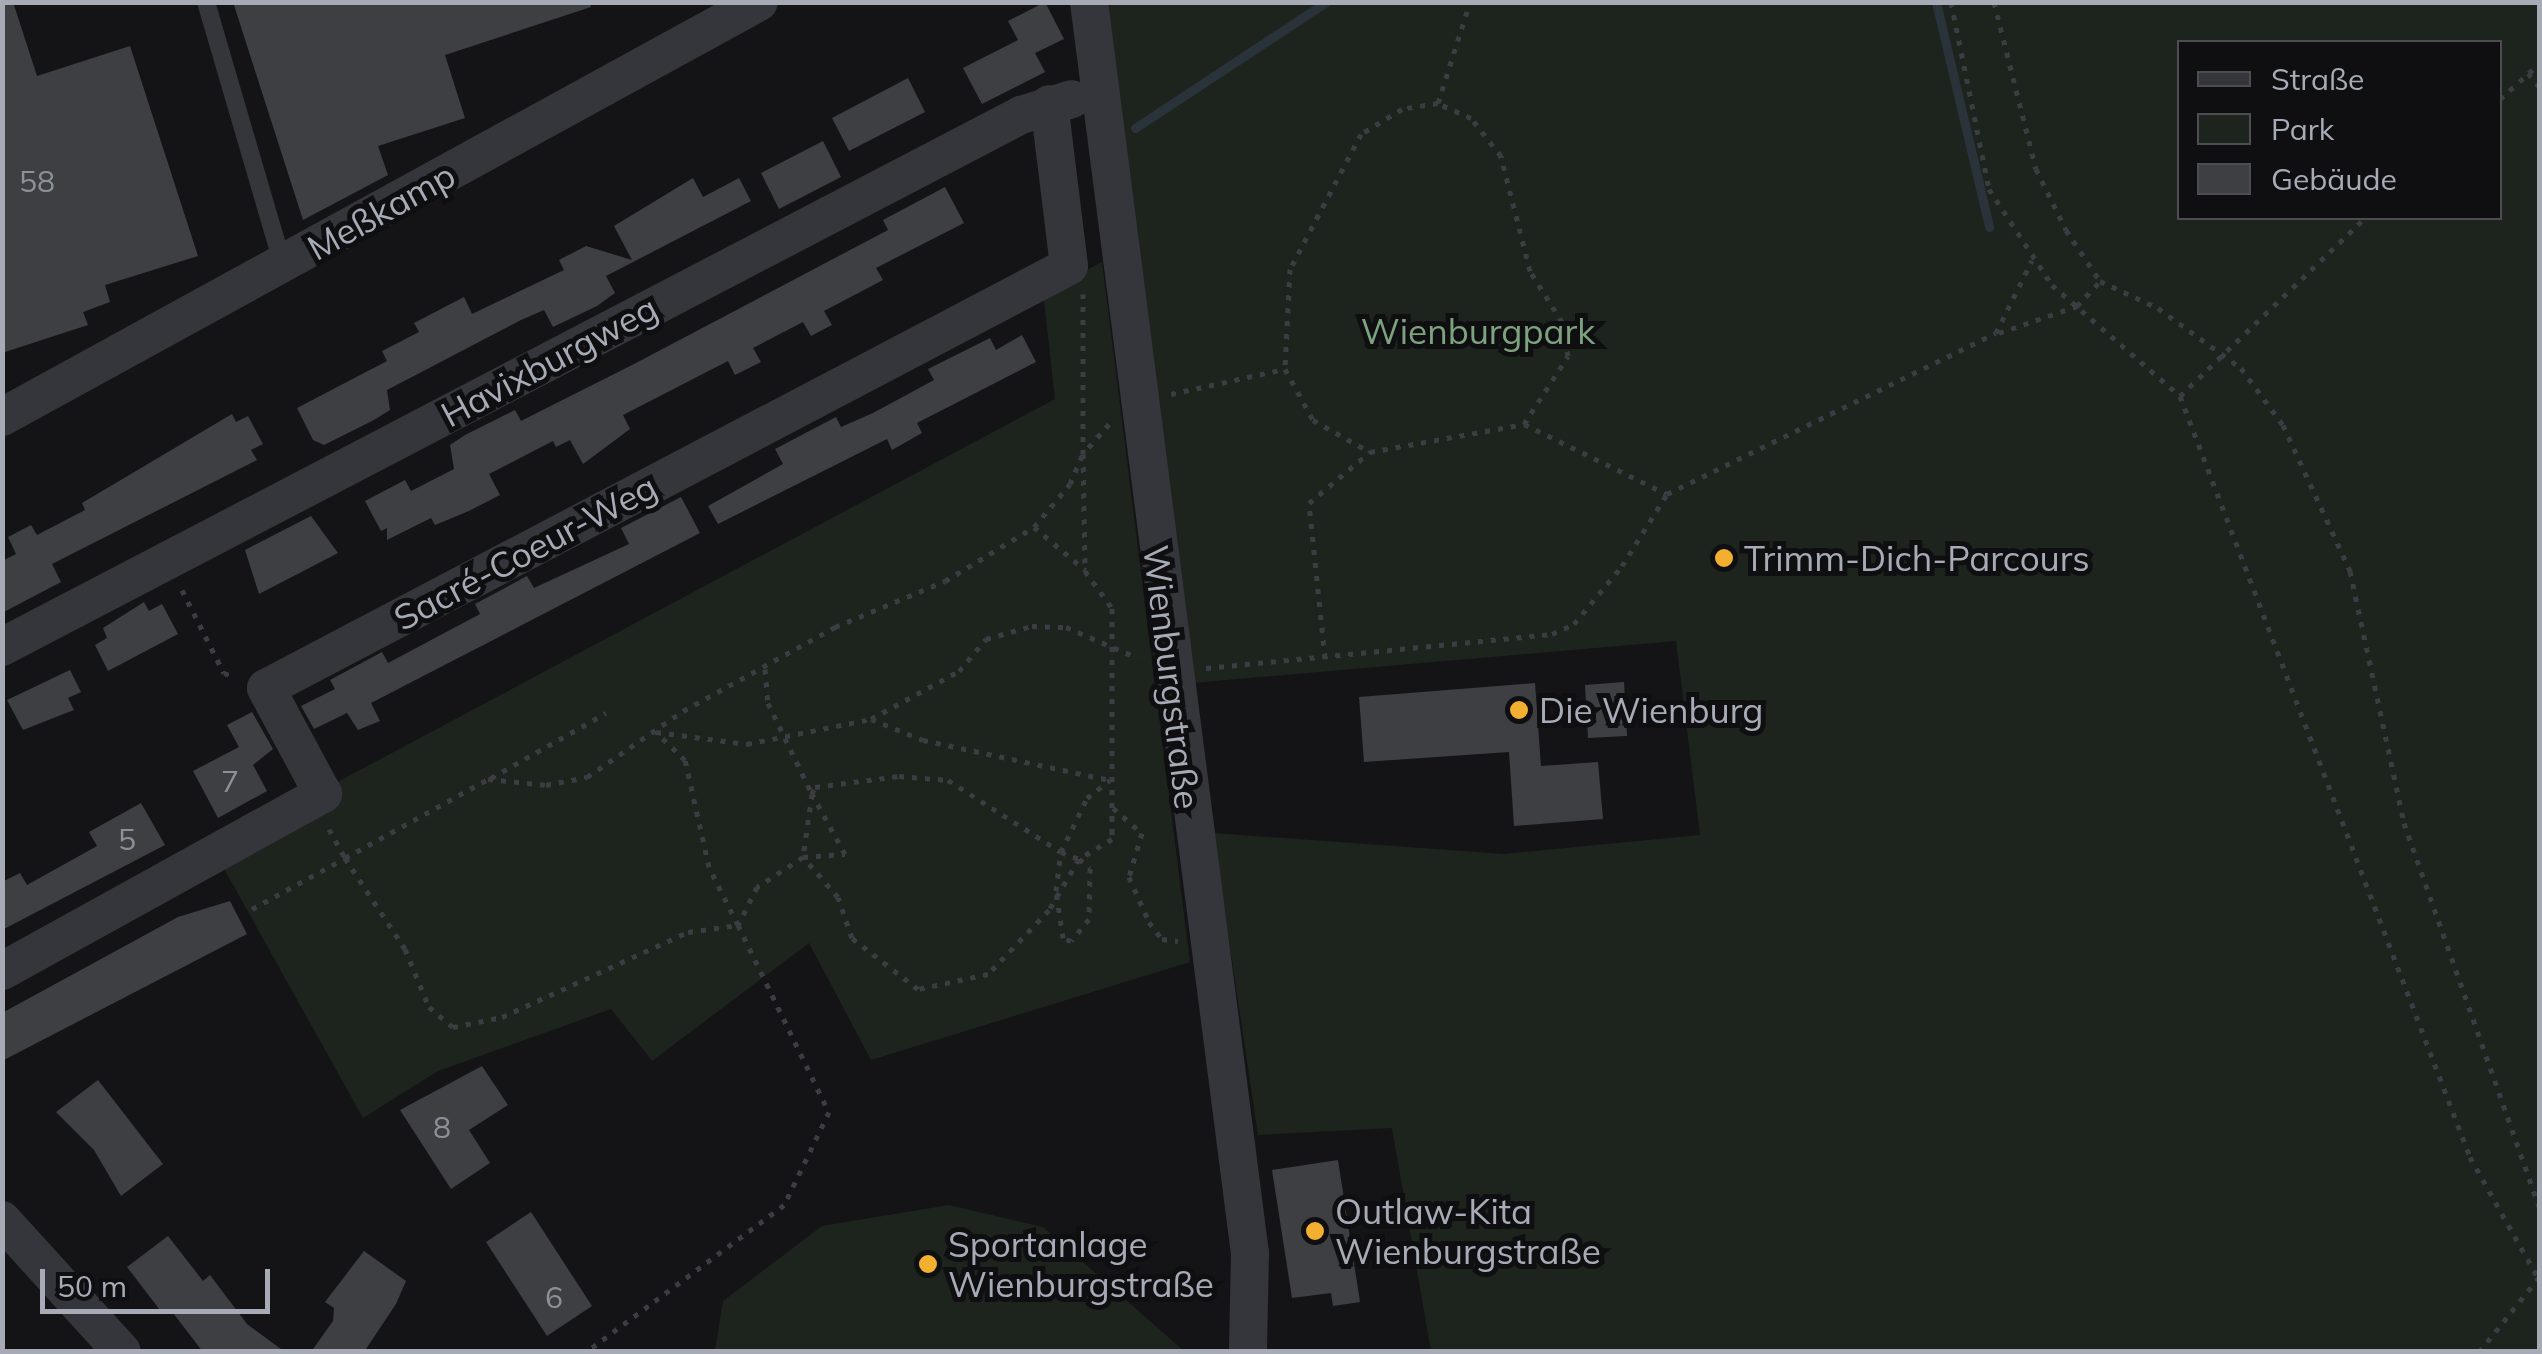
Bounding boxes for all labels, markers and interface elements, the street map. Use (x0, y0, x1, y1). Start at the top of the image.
legend (2177, 40, 2502, 220)
text: Straße (2271, 60, 2364, 98)
text: Park (2271, 110, 2334, 148)
street label: Meßkamp (300, 153, 462, 269)
text: Gebäude (2271, 160, 2397, 198)
house number: 58 (19, 163, 55, 199)
street label: Havixburgweg (434, 287, 664, 435)
park label: Wienburgpark (1361, 310, 1595, 352)
street label: Sacré-Coeur-Weg (387, 465, 663, 639)
place label: Trimm-Dich-Parcours (1744, 537, 2090, 579)
street label: Wienburgstraße (1135, 543, 1209, 811)
marker: Trimm-Dich-Parcours (1713, 547, 1735, 569)
place label: Die Wienburg (1539, 689, 1763, 731)
marker: Die Wienburg (1508, 699, 1530, 721)
house number: 7 (221, 763, 239, 799)
house number: 5 (118, 821, 136, 857)
house number: 8 (433, 1109, 451, 1145)
place label: Outlaw-Kita Wienburgstraße (1335, 1190, 1601, 1272)
marker: Outlaw-Kita Wienburgstraße (1304, 1220, 1326, 1242)
place label: Sportanlage Wienburgstraße (948, 1223, 1214, 1305)
scale bar (45, 1249, 275, 1311)
marker: Sportanlage Wienburgstraße (917, 1253, 939, 1275)
text: 50 m (57, 1267, 127, 1305)
house number: 6 (545, 1279, 563, 1315)

